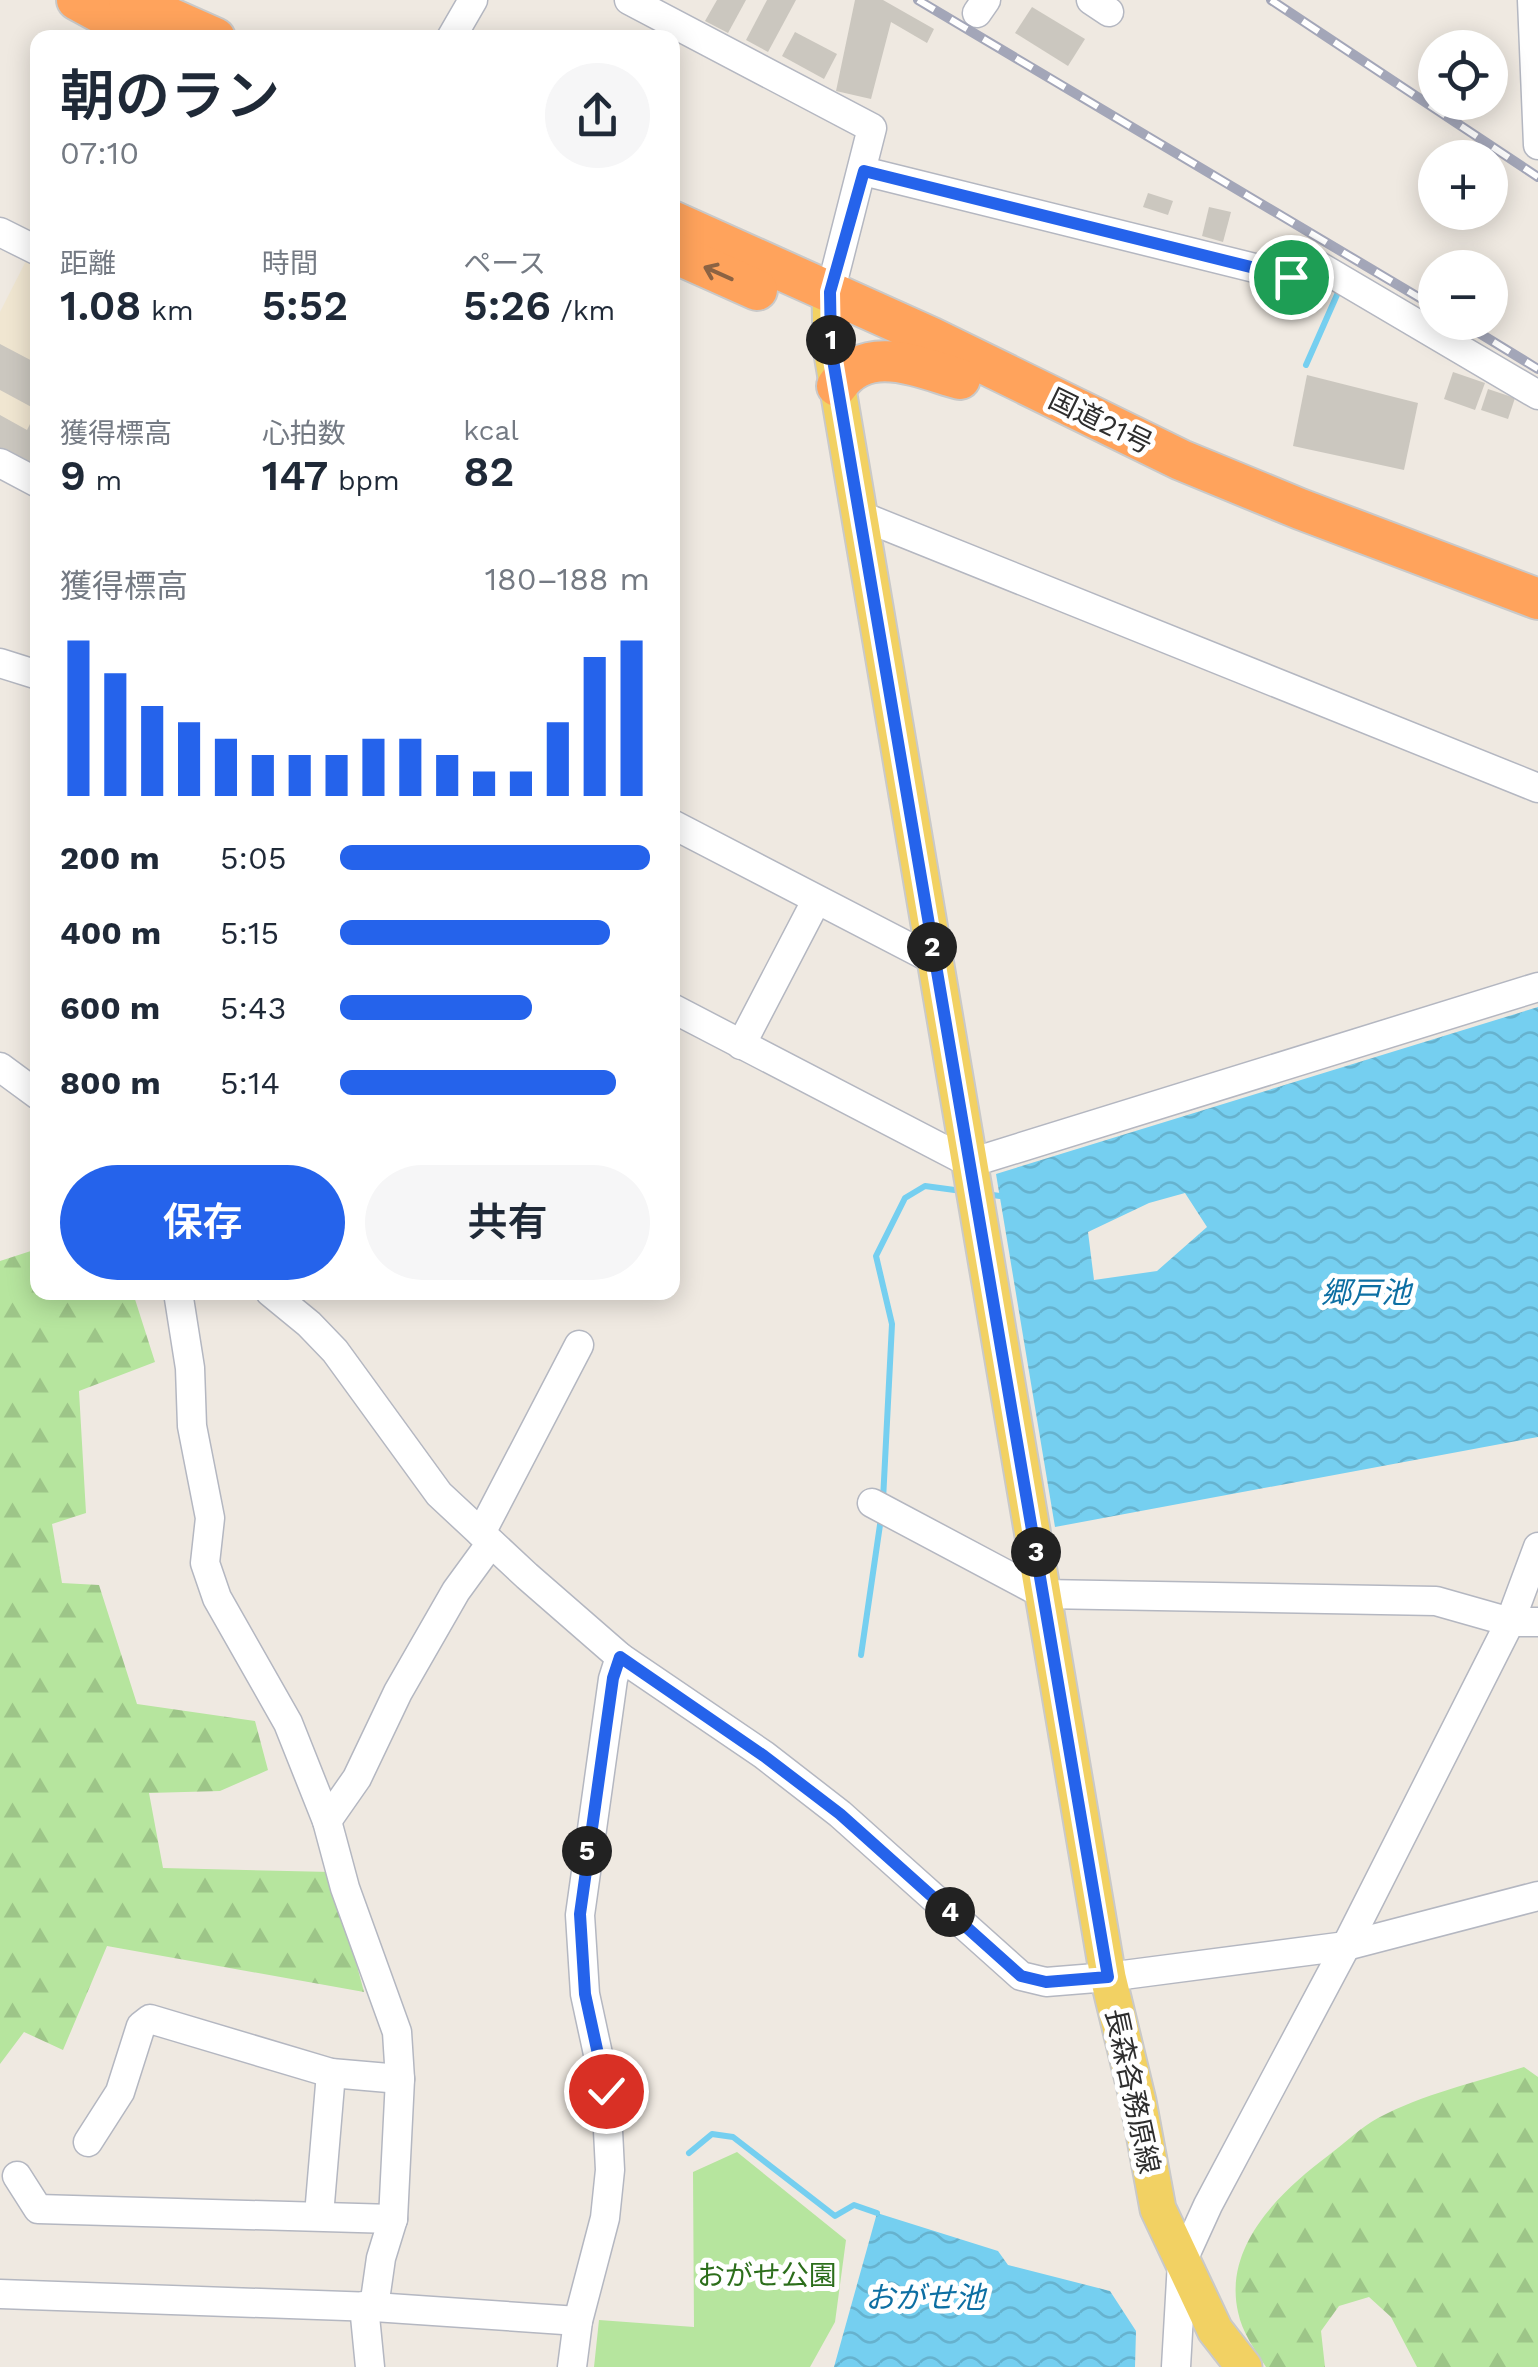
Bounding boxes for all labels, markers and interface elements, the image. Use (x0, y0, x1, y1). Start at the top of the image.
map controls (1418, 30, 1508, 340)
button: locate (1418, 30, 1508, 120)
button: share (545, 63, 650, 168)
text: 朝のラン (60, 64, 280, 128)
text: 07:10 (60, 134, 139, 172)
button: + (1418, 140, 1508, 230)
pin (1249, 235, 1334, 320)
text: 距離 (60, 247, 116, 280)
text: 時間 (262, 247, 318, 280)
text: ペース (463, 247, 546, 280)
icon: arrive (1264, 250, 1319, 305)
button: − (1418, 250, 1508, 340)
one-way arrow (703, 263, 734, 281)
text: 1.08 (60, 281, 142, 330)
text: 5:52 (262, 281, 348, 330)
text: 5:26 (463, 281, 551, 330)
text: km (142, 294, 194, 327)
text: /km (551, 294, 615, 327)
pin: 1 (806, 315, 856, 365)
text: 1 (825, 323, 837, 356)
street label: 国道21号 (1044, 382, 1158, 461)
text: kcal (463, 414, 519, 447)
text: 獲得標高 (60, 417, 172, 450)
text: 心拍数 (262, 417, 346, 450)
text: 82 (463, 447, 514, 496)
text: 9 (60, 451, 86, 500)
text: 147 (262, 451, 328, 500)
text: m (86, 464, 122, 497)
text: bpm (328, 464, 400, 497)
text: 180–188 m (485, 560, 650, 598)
text: 獲得標高 (60, 567, 188, 605)
text: 200 m (60, 839, 160, 877)
text: 5:05 (220, 839, 287, 877)
text: 400 m (60, 914, 161, 952)
text: 5:15 (220, 914, 279, 952)
pin: 2 (907, 922, 957, 972)
text: 2 (924, 930, 940, 963)
text: 600 m (60, 989, 160, 1027)
text: 5:43 (220, 989, 286, 1027)
text: 800 m (60, 1064, 161, 1102)
text: 5:14 (220, 1064, 280, 1102)
button: 保存 (60, 1165, 345, 1280)
button: 共有 (365, 1165, 650, 1280)
water label: 郷戸池 (1321, 1275, 1414, 1310)
pin: 3 (1011, 1527, 1061, 1577)
text: 3 (1028, 1535, 1044, 1568)
pin: 5 (562, 1826, 612, 1876)
text: 5 (579, 1834, 595, 1867)
pin: 4 (925, 1887, 975, 1937)
text: 4 (941, 1895, 959, 1928)
street label: 長森各務原線 (1099, 2006, 1166, 2177)
pin (564, 2049, 649, 2134)
icon: check (579, 2064, 634, 2119)
park label: おがせ公園 (697, 2259, 837, 2292)
water label: おがせ池 (865, 2280, 988, 2315)

